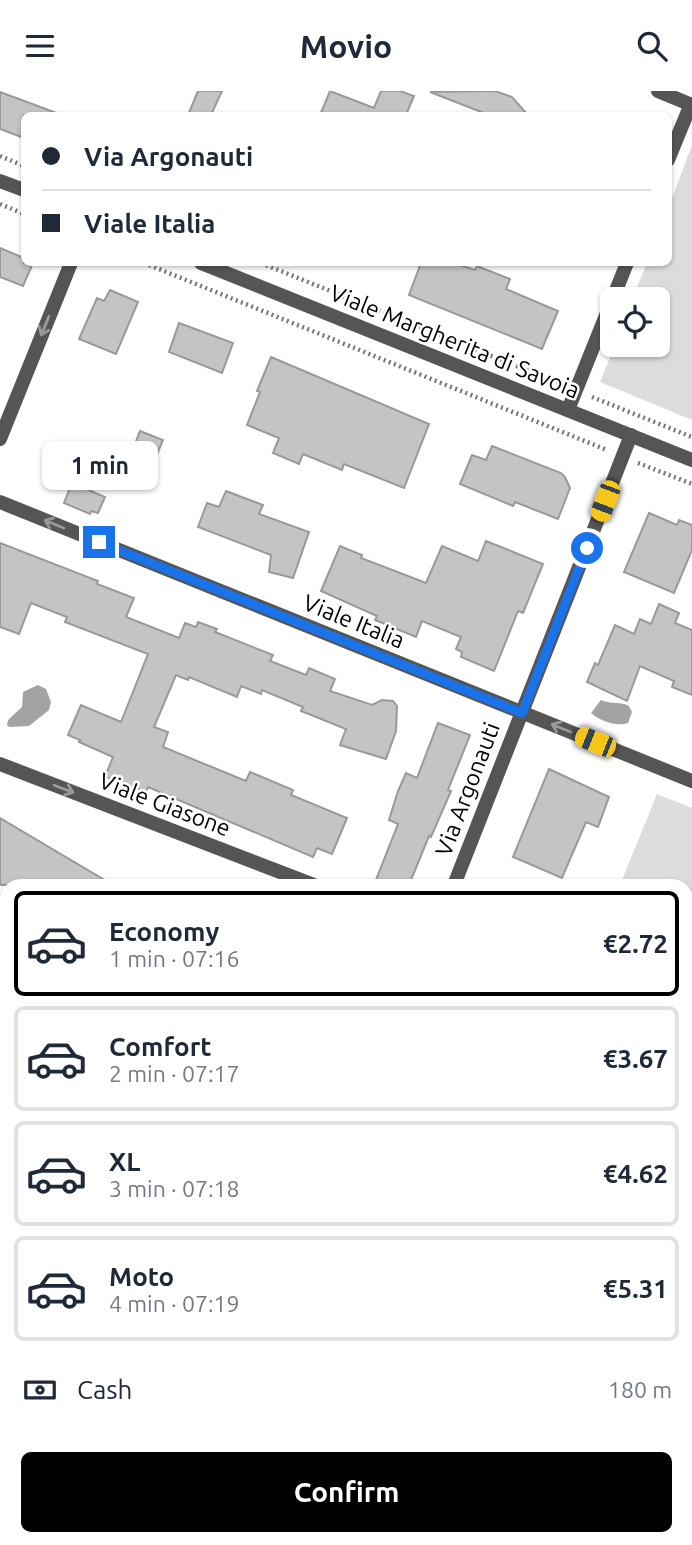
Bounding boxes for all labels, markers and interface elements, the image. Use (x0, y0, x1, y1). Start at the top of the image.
icon: menu (21, 27, 59, 65)
icon: search (633, 27, 671, 65)
text: Movio (300, 28, 392, 64)
text: Via Argonauti (84, 142, 253, 171)
text: Viale Italia (84, 209, 215, 238)
street label: Viale Margherita di Savoia (327, 279, 583, 403)
map controls (600, 287, 670, 357)
button: locate (600, 287, 670, 357)
one-way arrow (38, 315, 51, 336)
callout: 1 min (41, 441, 157, 489)
text: 1 min (71, 453, 129, 478)
car (588, 478, 623, 524)
one-way arrow (44, 516, 66, 529)
route end (83, 526, 115, 558)
route start (571, 532, 603, 564)
street label: Viale Italia (300, 589, 408, 653)
street label: Via Argonauti (430, 719, 504, 859)
one-way arrow (550, 721, 572, 734)
car (572, 724, 619, 760)
street label: Viale Giasone (96, 767, 234, 841)
one-way arrow (52, 783, 74, 796)
icon: car (25, 912, 88, 975)
text: Economy (109, 917, 219, 946)
text: €2.72 (603, 929, 668, 958)
text: 1 min · 07:16 (109, 946, 240, 971)
icon: car (25, 1027, 88, 1090)
text: Comfort (109, 1032, 212, 1061)
text: €3.67 (603, 1044, 668, 1073)
text: 2 min · 07:17 (109, 1061, 240, 1086)
icon: car (25, 1142, 88, 1205)
text: XL (109, 1147, 140, 1176)
text: €4.62 (603, 1159, 668, 1188)
text: 3 min · 07:18 (109, 1176, 240, 1201)
icon: car (25, 1257, 88, 1320)
text: Moto (109, 1262, 174, 1291)
text: €5.31 (603, 1274, 668, 1303)
text: 4 min · 07:19 (109, 1291, 240, 1316)
icon: cash (21, 1371, 59, 1409)
text: Cash (77, 1375, 132, 1404)
text: 180 m (608, 1377, 672, 1402)
button: Confirm (21, 1452, 672, 1532)

